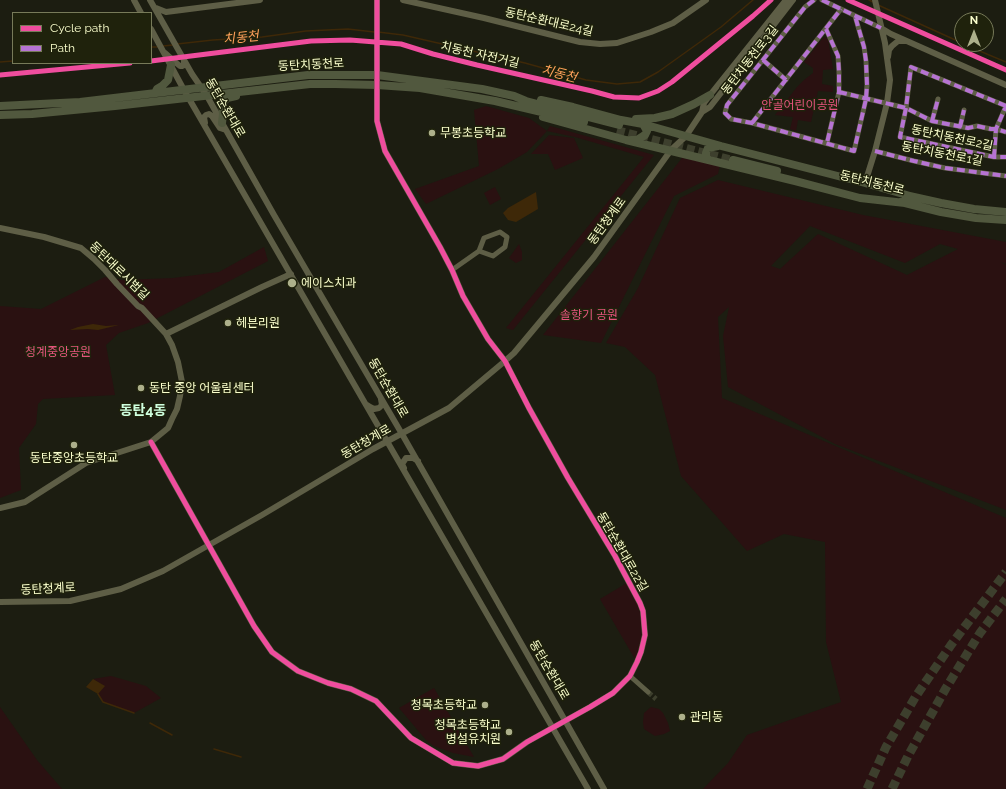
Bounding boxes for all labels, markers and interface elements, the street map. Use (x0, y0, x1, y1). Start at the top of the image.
street label: 동탄순환대로24길 (503, 5, 595, 39)
legend (12, 12, 152, 64)
north arrow (954, 12, 994, 52)
text: N (970, 14, 978, 27)
text: Cycle path (50, 21, 109, 35)
street label: 동탄치동천로3길 (719, 23, 781, 97)
water label: 치동천 (222, 28, 260, 48)
street label: 치동천 자전거길 (439, 39, 521, 71)
text: Path (50, 41, 75, 55)
street label: 동탄치동천로 (278, 56, 344, 74)
water label: 치동천 (540, 62, 578, 86)
street label: 동탄순환대로 (202, 76, 248, 140)
park label: 안골어린이공원 (761, 98, 839, 112)
street label: 동탄치동천로2길 (910, 122, 994, 154)
place label: 무봉초등학교 (440, 126, 506, 140)
marker: 무봉초등학교 (427, 128, 437, 138)
street label: 동탄치동천로1길 (900, 139, 984, 169)
street label: 동탄치동천로 (838, 168, 906, 198)
street label: 동탄청계로 (585, 194, 629, 248)
street label: 동탄대로시범길 (86, 239, 152, 303)
place label: 에이스치과 (301, 276, 356, 290)
marker: 에이스치과 (286, 277, 298, 289)
park label: 솔향기 공원 (560, 308, 618, 322)
place label: 헤븐리원 (236, 316, 280, 330)
marker: 헤븐리원 (223, 318, 233, 328)
park label: 청계중앙공원 (25, 345, 91, 359)
street label: 동탄순환대로 (365, 356, 411, 420)
place label: 동탄 중앙 어울림센터 (149, 381, 254, 395)
marker: 동탄 중앙 어울림센터 (136, 383, 146, 393)
district label: 동탄4동 (120, 403, 166, 419)
street label: 동탄청계로 (338, 422, 394, 462)
marker: 동탄중앙초등학교 (69, 440, 79, 450)
place label: 동탄중앙초등학교 (30, 451, 118, 465)
street label: 동탄순환대로22길 (593, 510, 651, 594)
street label: 동탄청계로 (20, 580, 76, 598)
street label: 동탄순환대로 (526, 638, 572, 702)
place label: 청목초등학교 (411, 698, 477, 712)
marker: 청목초등학교 (480, 700, 490, 710)
place label: 관리동 (690, 710, 723, 724)
marker: 관리동 (677, 712, 687, 722)
place label: 청목초등학교 병설유치원 (435, 718, 501, 746)
marker: 청목초등학교 병설유치원 (504, 727, 514, 737)

